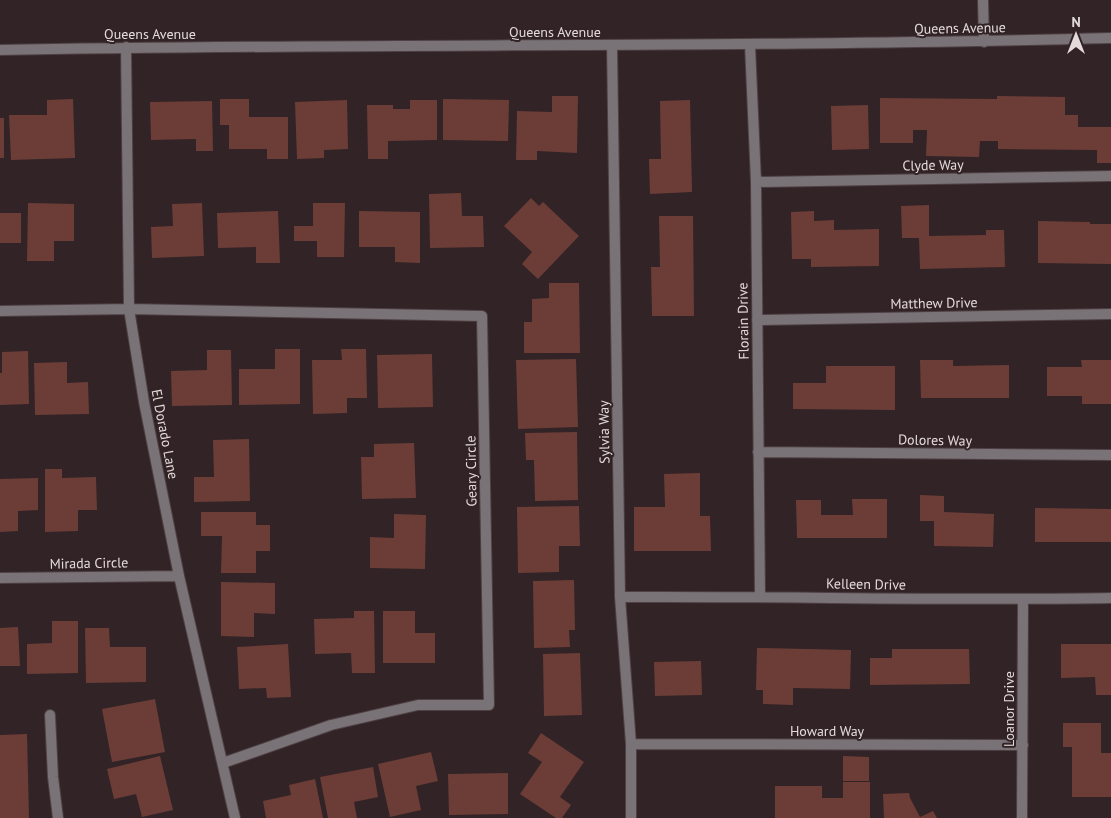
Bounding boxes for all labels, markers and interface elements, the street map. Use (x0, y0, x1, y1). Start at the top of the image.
north arrow (1051, 10, 1101, 60)
text: N (1071, 13, 1081, 31)
street label: Queens Avenue (914, 18, 1006, 38)
street label: Queens Avenue (509, 23, 601, 41)
street label: Queens Avenue (104, 25, 196, 43)
street label: Clyde Way (902, 155, 964, 175)
street label: Florain Drive (733, 282, 753, 360)
street label: Matthew Drive (890, 293, 978, 313)
street label: El Dorado Lane (147, 388, 183, 480)
street label: Sylvia Way (594, 400, 614, 464)
street label: Dolores Way (898, 430, 973, 450)
street label: Geary Circle (461, 435, 481, 507)
street label: Mirada Circle (49, 553, 129, 573)
street label: Kelleen Drive (826, 574, 906, 594)
street label: Loanor Drive (1000, 671, 1018, 747)
street label: Howard Way (790, 722, 865, 740)

